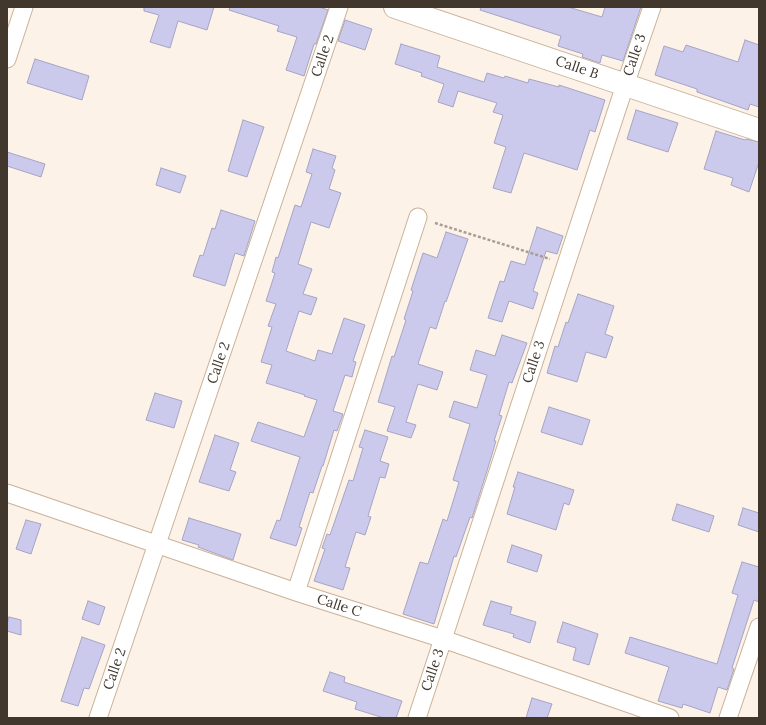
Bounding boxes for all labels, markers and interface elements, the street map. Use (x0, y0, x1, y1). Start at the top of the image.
street label: Calle 3 (620, 32, 650, 78)
street label: Calle 2 (308, 33, 338, 79)
street label: Calle B (553, 53, 601, 83)
street label: Calle 3 (519, 339, 549, 385)
street label: Calle 2 (204, 340, 234, 386)
street label: Calle C (315, 591, 363, 621)
street label: Calle 2 (100, 646, 130, 692)
street label: Calle 3 (418, 647, 448, 693)

